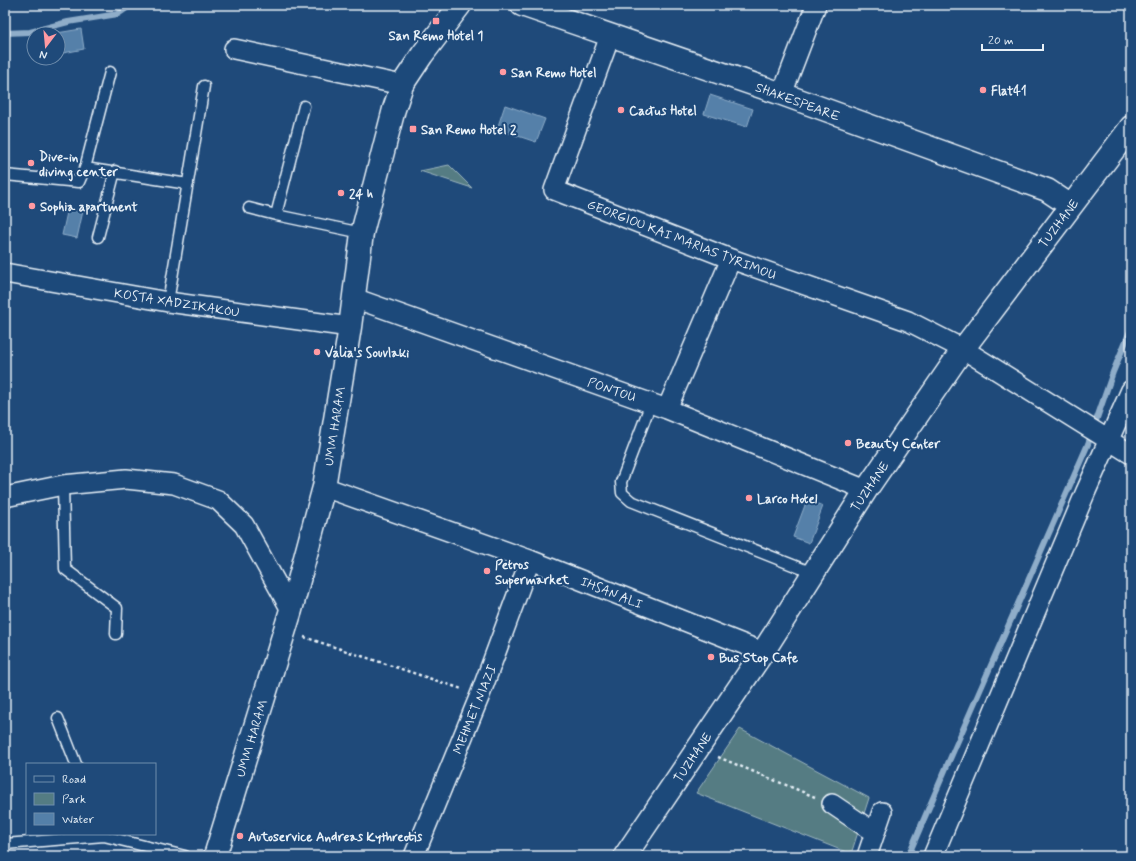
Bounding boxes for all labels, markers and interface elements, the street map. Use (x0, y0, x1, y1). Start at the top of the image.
marker: San Remo Hotel 1 (431, 16, 441, 26)
north arrow (26, 26, 66, 66)
scale bar (982, 26, 1043, 52)
place label: San Remo Hotel 1 (389, 28, 484, 45)
text: 20 m (988, 33, 1014, 49)
text: N (38, 47, 49, 62)
place label: San Remo Hotel (511, 65, 596, 82)
marker: San Remo Hotel (498, 67, 508, 77)
street label: SHAKESPEARE (753, 79, 842, 126)
place label: Flat41 (991, 83, 1027, 100)
marker: Flat41 (978, 85, 988, 95)
place label: Cactus Hotel (629, 103, 697, 120)
marker: Cactus Hotel (616, 105, 626, 115)
place label: San Remo Hotel 2 (421, 122, 517, 139)
marker: San Remo Hotel 2 (408, 124, 418, 134)
place label: Dive-in diving center (39, 149, 118, 182)
marker: Dive-in diving center (26, 158, 36, 168)
place label: 24 h (349, 186, 374, 203)
marker: 24 h (336, 188, 346, 198)
street label: GEORGIOU KAI MARIAS TYRIMOU (584, 196, 778, 284)
street label: TUZHANE (1035, 196, 1083, 252)
place label: Sophia apartment (40, 199, 139, 216)
marker: Sophia apartment (27, 201, 37, 211)
street label: KOSTA XADZIKAKOU (113, 285, 241, 322)
place label: Valia's Souvlaki (325, 345, 409, 362)
marker: Valia's Souvlaki (312, 347, 322, 357)
street label: PONTOU (585, 374, 638, 407)
street label: UMM HARAM (321, 385, 350, 467)
place label: Beauty Center (856, 436, 941, 453)
marker: Beauty Center (843, 438, 853, 448)
street label: TUZHANE (847, 458, 893, 515)
place label: Larco Hotel (757, 491, 818, 508)
marker: Larco Hotel (744, 493, 754, 503)
place label: Petros Supermarket (495, 557, 570, 589)
marker: Petros Supermarket (482, 566, 492, 576)
street label: IHSAN ALI (578, 573, 645, 614)
place label: Bus Stop Cafe (719, 650, 798, 667)
marker: Bus Stop Cafe (706, 652, 716, 662)
street label: MEHMET NIAZI (450, 662, 501, 757)
street label: UMM HARAM (233, 698, 272, 779)
street label: TUZHANE (670, 729, 716, 786)
legend (26, 763, 156, 835)
text: Road (62, 772, 86, 788)
text: Park (62, 792, 86, 808)
text: Water (62, 812, 94, 828)
place label: Autoservice Andreas Kythreotis (248, 829, 422, 846)
marker: Autoservice Andreas Kythreotis (235, 831, 245, 841)

